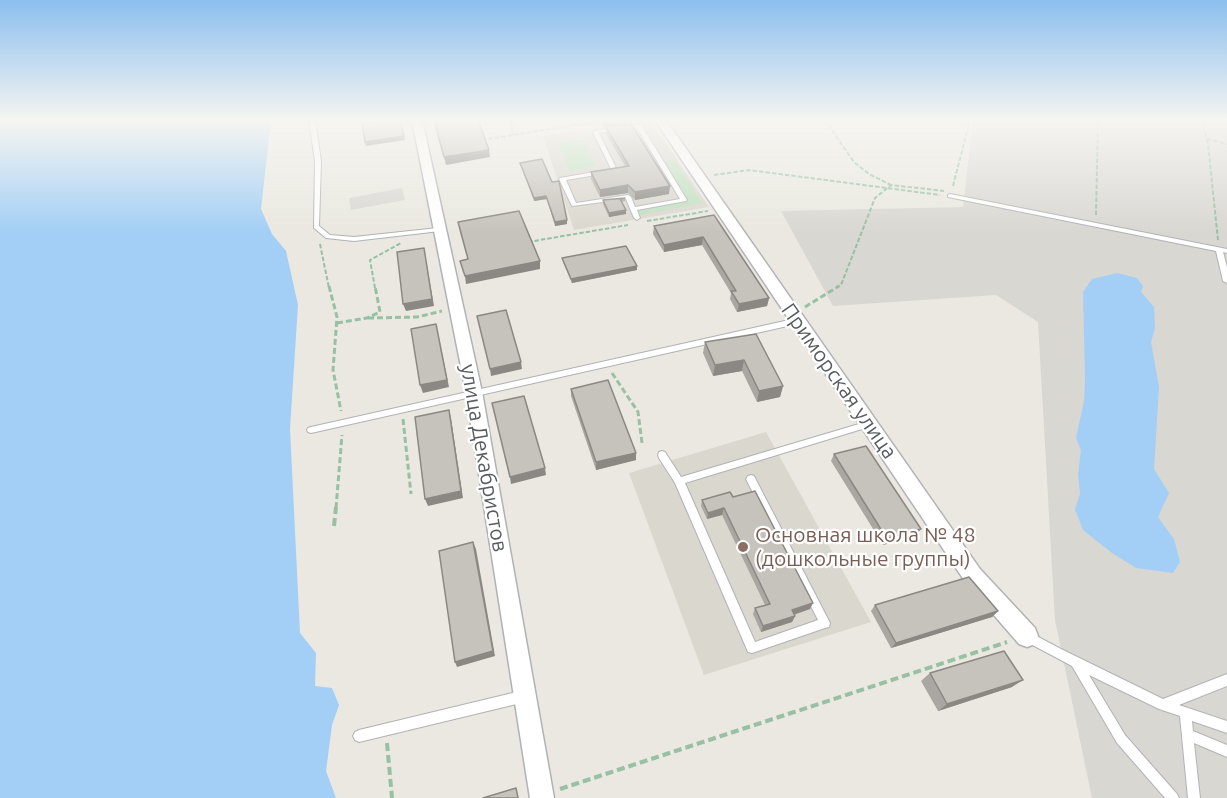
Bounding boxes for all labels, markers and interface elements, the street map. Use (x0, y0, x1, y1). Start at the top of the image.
street label: Приморская улица (776, 298, 902, 464)
street label: улица Декабристов (455, 362, 513, 554)
place label: Основная школа № 48 (дошкольные группы) (755, 522, 976, 572)
marker: Основная школа № 48 (дошкольные группы) (736, 540, 750, 554)

